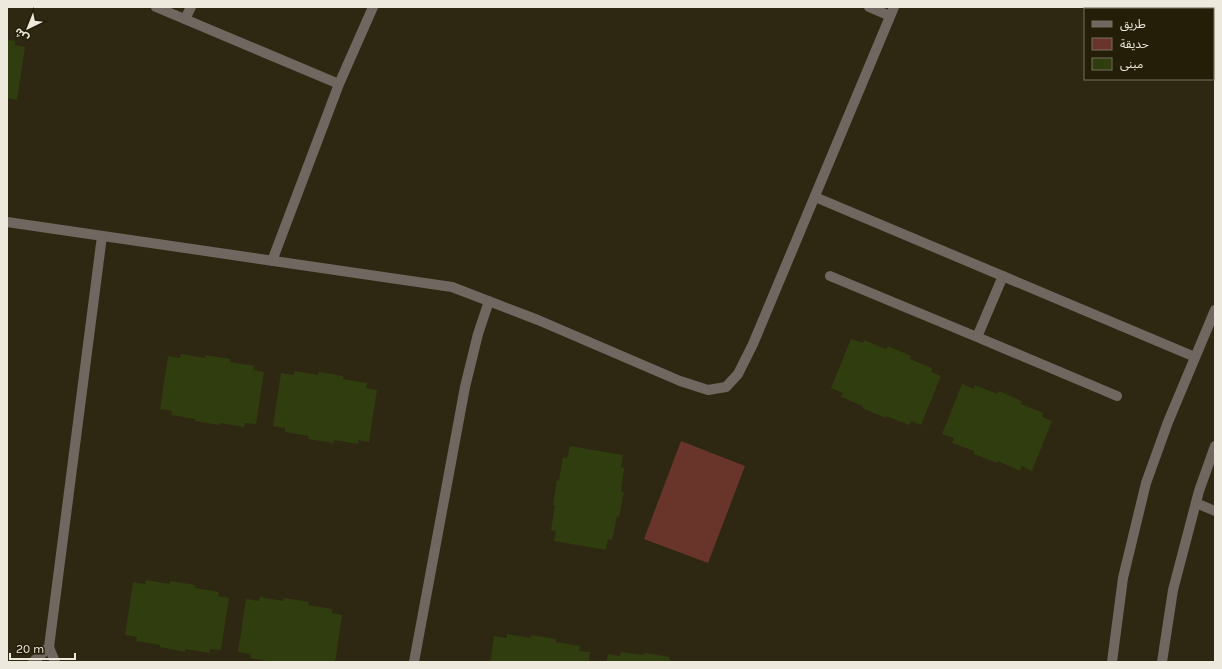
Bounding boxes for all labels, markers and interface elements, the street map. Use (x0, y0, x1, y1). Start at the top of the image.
north arrow (8, 8, 48, 48)
legend (1084, 8, 1214, 80)
text: طريق (1120, 17, 1146, 32)
text: ش (12, 25, 31, 45)
text: حديقة (1120, 37, 1149, 51)
text: مبنى (1120, 57, 1143, 71)
scale bar (10, 635, 75, 661)
text: 20 m (16, 642, 44, 656)

